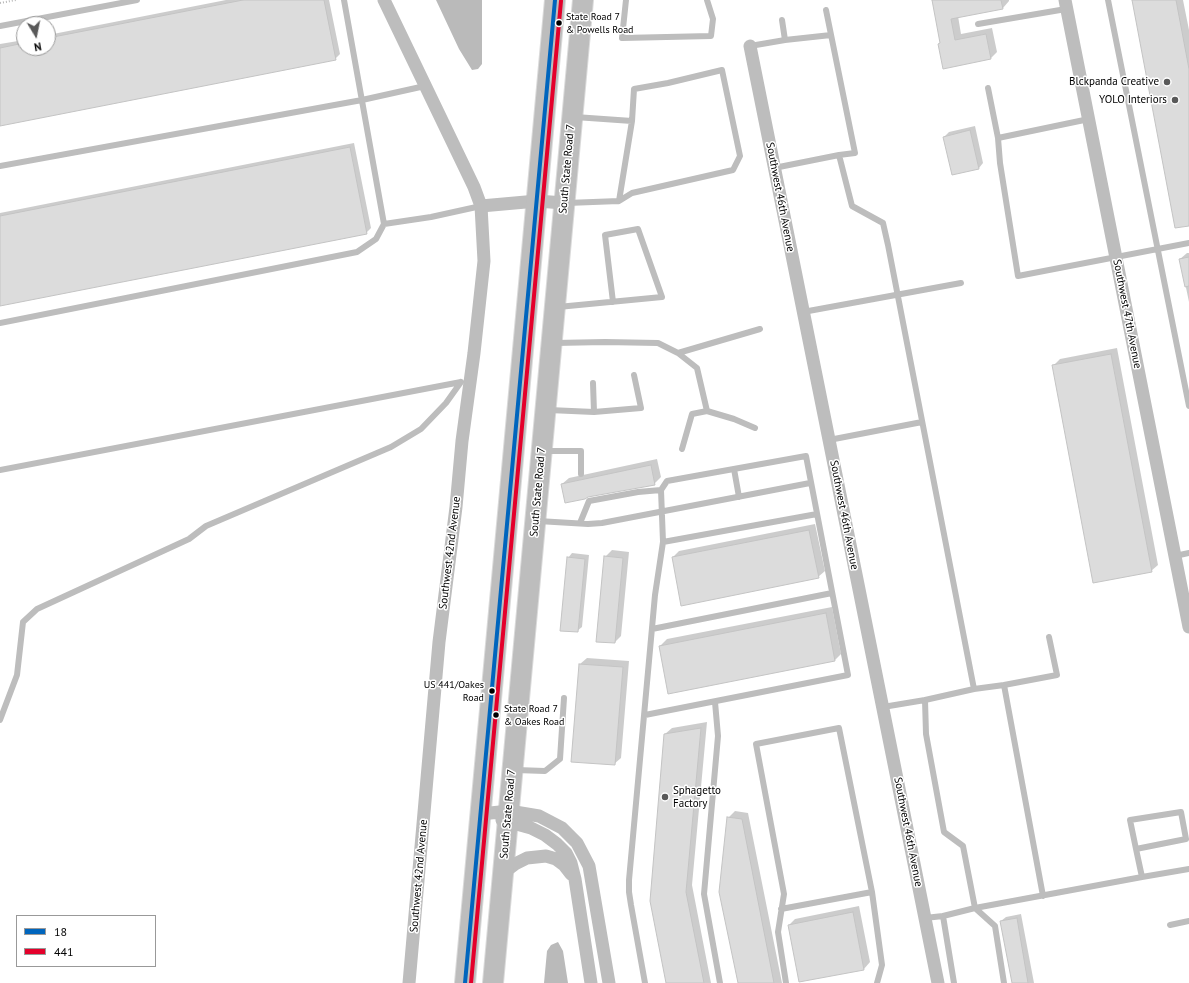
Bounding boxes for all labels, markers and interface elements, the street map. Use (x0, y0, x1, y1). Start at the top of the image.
place label: State Road 7 & Powells Road (566, 11, 633, 34)
north arrow (16, 16, 56, 56)
marker: State Road 7 & Powells Road (554, 18, 564, 28)
text: N (33, 39, 43, 54)
place label: Blckpanda Creative (1069, 75, 1159, 89)
marker: Blckpanda Creative (1162, 77, 1172, 87)
place label: YOLO Interiors (1099, 93, 1167, 107)
marker: YOLO Interiors (1170, 95, 1180, 105)
street label: South State Road 7 (557, 124, 577, 214)
street label: Southwest 46th Avenue (763, 141, 797, 253)
street label: Southwest 47th Avenue (1110, 258, 1144, 370)
street label: South State Road 7 (528, 447, 548, 537)
street label: Southwest 46th Avenue (827, 459, 861, 571)
street label: Southwest 42nd Avenue (437, 496, 463, 610)
place label: US 441/Oakes Road (424, 679, 484, 702)
marker: US 441/Oakes Road (487, 686, 497, 696)
place label: State Road 7 & Oakes Road (504, 703, 564, 726)
marker: State Road 7 & Oakes Road (491, 710, 501, 720)
street label: South State Road 7 (498, 769, 518, 859)
street label: Southwest 46th Avenue (891, 776, 925, 888)
place label: Sphagetto Factory (673, 784, 721, 810)
marker: Sphagetto Factory (660, 792, 670, 802)
street label: Southwest 42nd Avenue (407, 819, 431, 933)
legend (16, 915, 156, 967)
text: 18 (54, 924, 67, 939)
text: 441 (54, 944, 74, 959)

